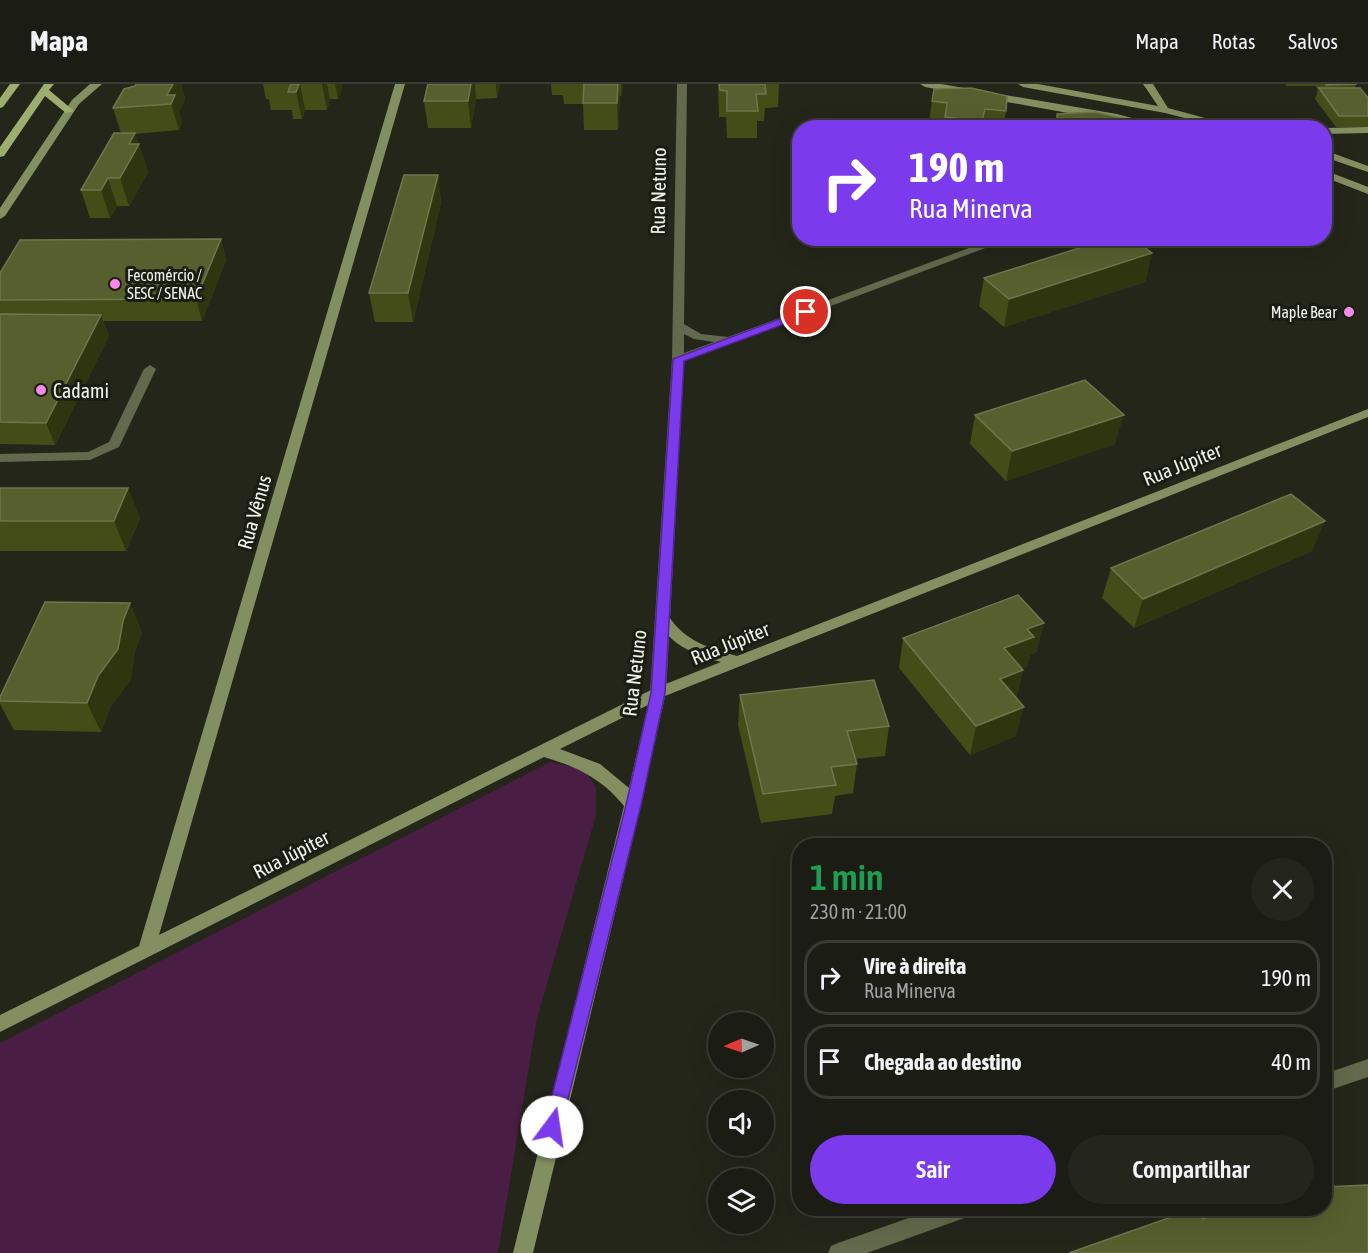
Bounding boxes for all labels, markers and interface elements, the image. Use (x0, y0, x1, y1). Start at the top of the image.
text: Mapa (30, 25, 88, 57)
text: Mapa (1135, 29, 1179, 53)
text: Rotas (1212, 29, 1255, 53)
text: Salvos (1288, 29, 1338, 53)
text: 190 m (909, 143, 1004, 191)
icon: right (810, 144, 888, 222)
street label: Rua Netuno (646, 147, 670, 235)
text: Rua Minerva (909, 193, 1033, 224)
place label: Fecomércio / SESC / SENAC (127, 266, 203, 302)
marker: Fecomércio / SESC / SENAC (108, 277, 122, 291)
pin (780, 286, 831, 337)
icon: arrive (789, 295, 822, 328)
place label: Maple Bear (1271, 303, 1337, 322)
marker: Maple Bear (1342, 305, 1356, 319)
place label: Cadami (53, 379, 109, 402)
marker: Cadami (34, 383, 48, 397)
street label: Rua Júpiter (1139, 437, 1226, 490)
street label: Rua Vênus (232, 472, 276, 552)
street label: Rua Júpiter (687, 616, 774, 669)
street label: Rua Netuno (617, 628, 651, 718)
street label: Rua Júpiter (249, 825, 334, 883)
text: 1 min (810, 856, 884, 898)
button: close (1251, 858, 1314, 921)
text: 230 m · 21:00 (810, 900, 907, 923)
text: Vire à direita (864, 953, 966, 979)
icon: right (813, 961, 846, 994)
text: 190 m (1261, 965, 1311, 991)
text: Rua Minerva (864, 979, 956, 1002)
north arrow (708, 1012, 774, 1078)
map controls (708, 1012, 774, 1234)
icon: arrive (813, 1045, 846, 1078)
text: Chegada ao destino (864, 1049, 1022, 1075)
text: 40 m (1271, 1049, 1311, 1075)
button: sound (708, 1090, 774, 1156)
position arrow (520, 1095, 584, 1159)
button: Sair (810, 1135, 1056, 1204)
button: Compartilhar (1068, 1135, 1314, 1204)
button: layers (708, 1168, 774, 1234)

